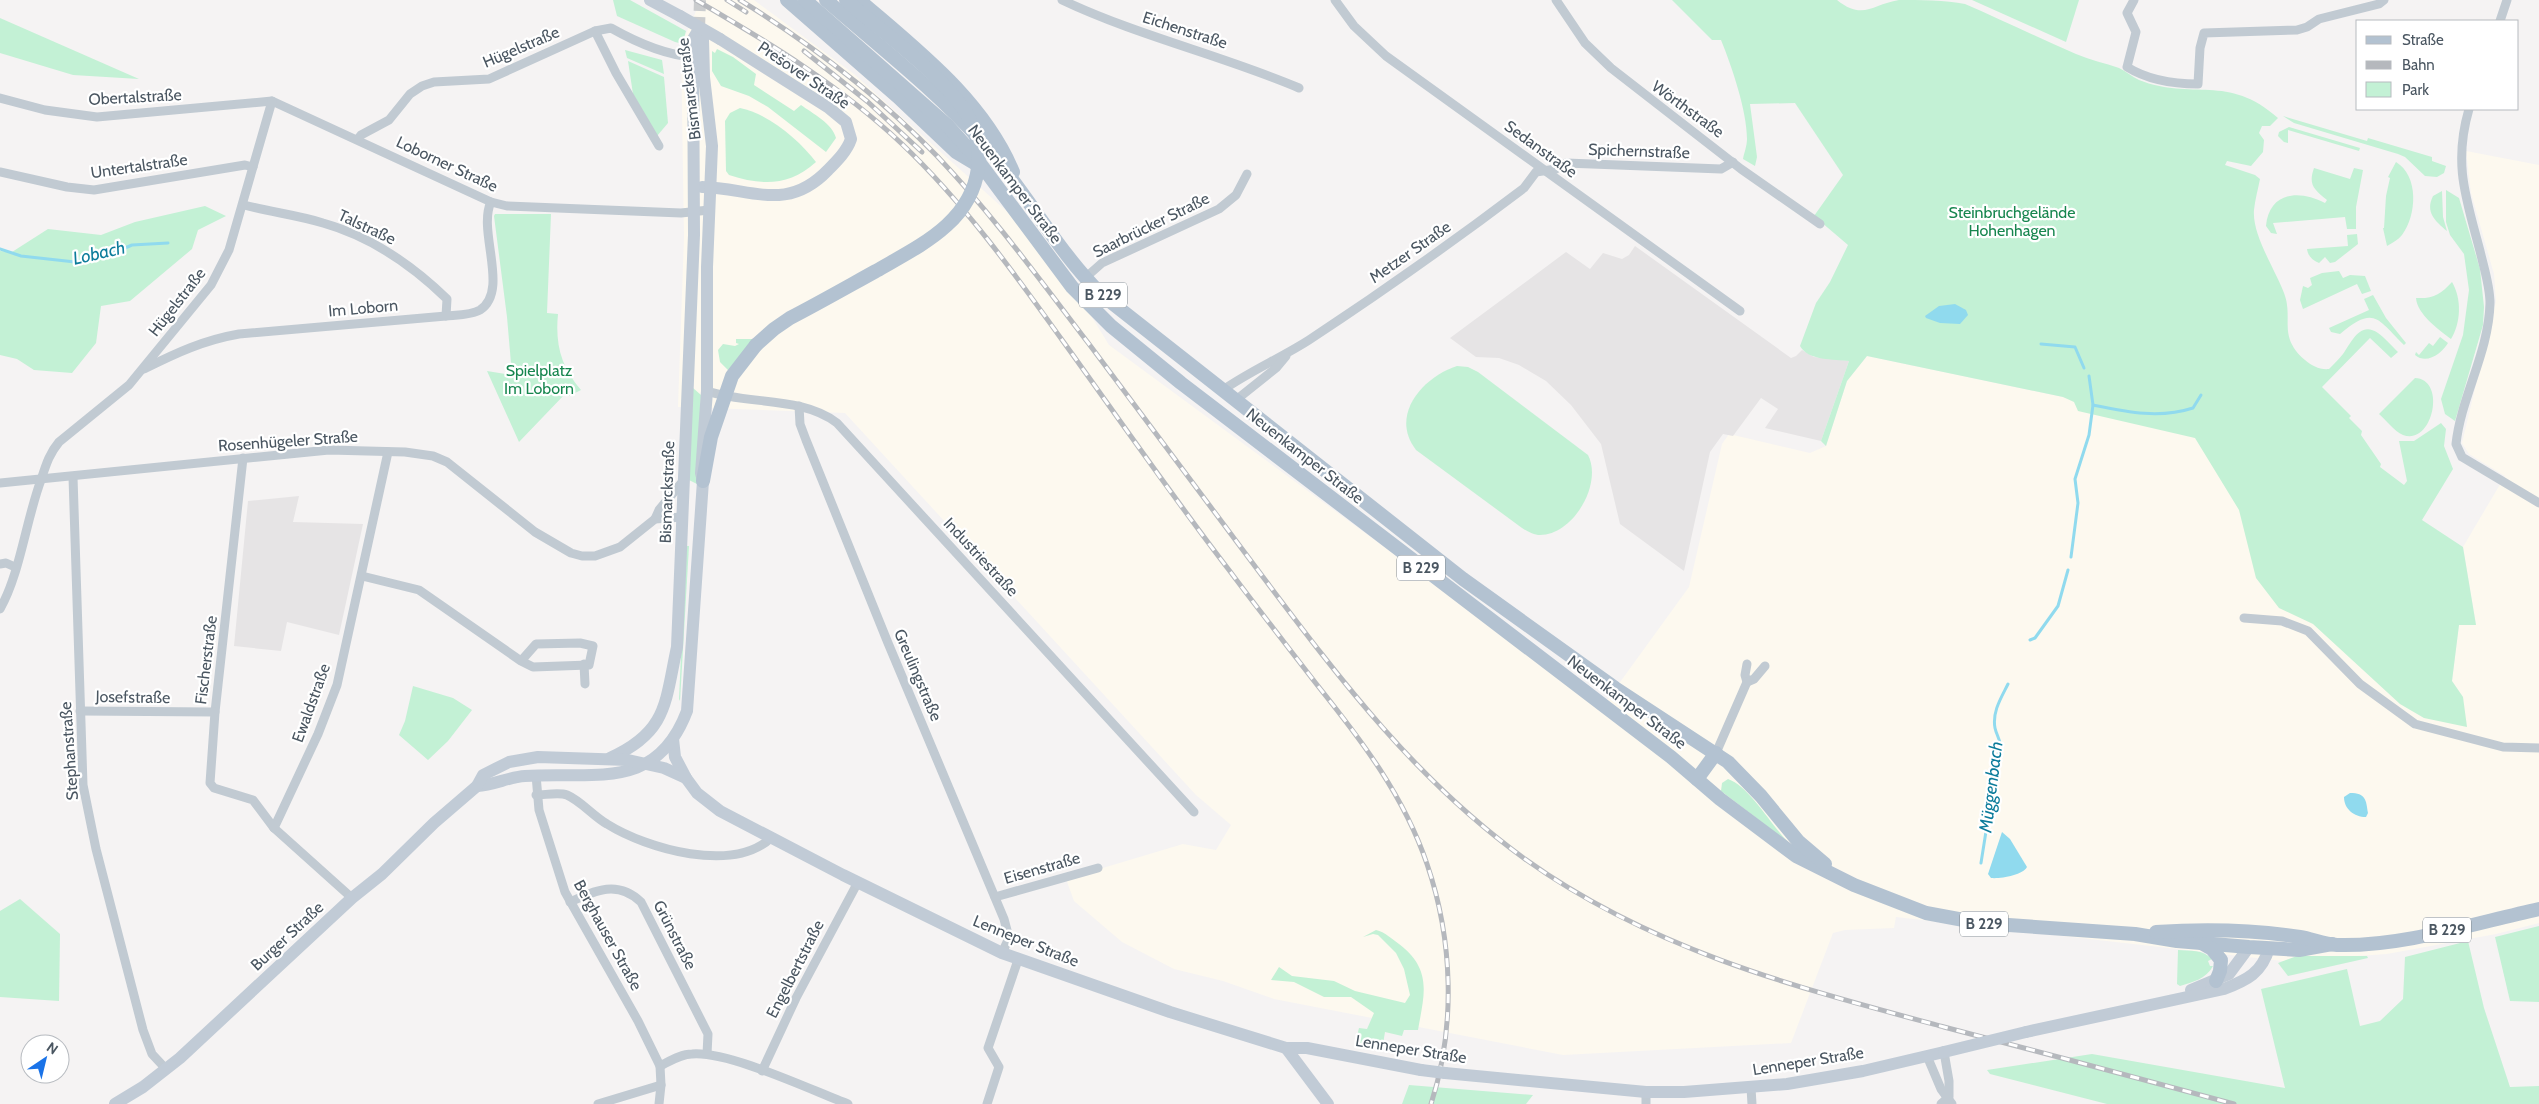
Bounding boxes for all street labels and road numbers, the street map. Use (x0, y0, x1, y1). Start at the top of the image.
street label: Eichenstraße (1140, 7, 1230, 53)
street label: Hügelstraße (480, 22, 562, 72)
street label: Bismarckstraße (673, 37, 705, 141)
street label: Prešover Straße (755, 37, 853, 113)
street label: Wörthstraße (1648, 77, 1728, 141)
street label: Obertalstraße (88, 85, 182, 109)
street label: Sedanstraße (1501, 116, 1581, 182)
street label: Neuenkamper Straße (964, 121, 1066, 247)
street label: Loborner Straße (393, 132, 501, 196)
street label: Spichernstraße (1588, 140, 1690, 162)
street label: Untertalstraße (89, 150, 189, 182)
street label: Saarbrücker Straße (1090, 189, 1212, 261)
street label: Talstraße (335, 206, 399, 248)
street label: Metzer Straße (1366, 217, 1454, 287)
street label: Hügelstraße (144, 264, 210, 340)
road number: B 229 (1079, 282, 1127, 308)
street label: Im Loborn (327, 295, 399, 321)
street label: Neuenkamper Straße (1243, 404, 1367, 508)
street label: Rosenhügeler Straße (217, 427, 359, 455)
street label: Bismarckstraße (656, 440, 678, 544)
street label: Industriestraße (940, 514, 1022, 600)
road number: B 229 (1397, 556, 1445, 580)
street label: Fischerstraße (191, 614, 221, 706)
street label: Greulingstraße (890, 626, 946, 724)
street label: Neuenkamper Straße (1564, 651, 1690, 753)
street label: Ewaldstraße (288, 661, 334, 745)
street label: Josefstraße (94, 687, 171, 707)
street label: Stephanstraße (56, 701, 82, 801)
street label: Eisenstraße (1002, 848, 1082, 888)
street label: Berghauser Straße (570, 876, 646, 994)
street label: Grünstraße (650, 897, 700, 973)
street label: Burger Straße (247, 898, 327, 974)
street label: Lenneper Straße (970, 911, 1082, 971)
road number: B 229 (1960, 912, 2008, 936)
street label: Engelbertstraße (762, 917, 828, 1021)
road number: B 229 (2423, 918, 2471, 942)
street label: Lenneper Straße (1354, 1031, 1468, 1067)
street label: Lenneper Straße (1751, 1043, 1865, 1079)

